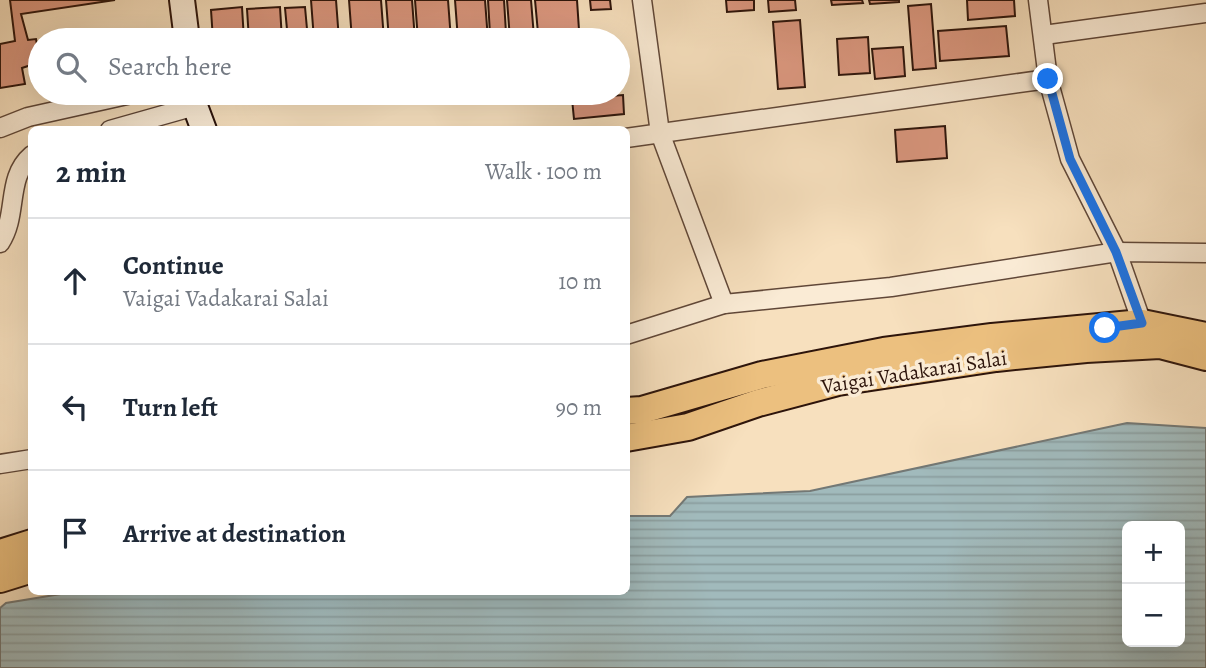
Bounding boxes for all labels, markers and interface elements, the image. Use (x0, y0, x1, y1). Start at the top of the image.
search box (28, 28, 630, 105)
icon: search (52, 48, 90, 86)
text: Search here (108, 49, 232, 84)
route end (1032, 63, 1063, 94)
text: 2 min (56, 152, 126, 192)
text: Walk · 100 m (485, 156, 602, 187)
text: Continue (123, 248, 224, 283)
icon: ahead (56, 262, 94, 300)
text: 10 m (558, 266, 602, 297)
text: Vaigai Vadakarai Salai (123, 283, 329, 314)
route start (1089, 312, 1120, 343)
street label: Vaigai Vadakarai Salai (818, 343, 1009, 401)
icon: left (56, 388, 94, 426)
text: Turn left (123, 390, 218, 425)
text: 90 m (556, 392, 602, 423)
icon: arrive (56, 514, 94, 552)
text: Arrive at destination (123, 516, 346, 551)
map controls (1122, 521, 1185, 647)
button: + (1122, 521, 1185, 584)
button: − (1122, 584, 1185, 647)

